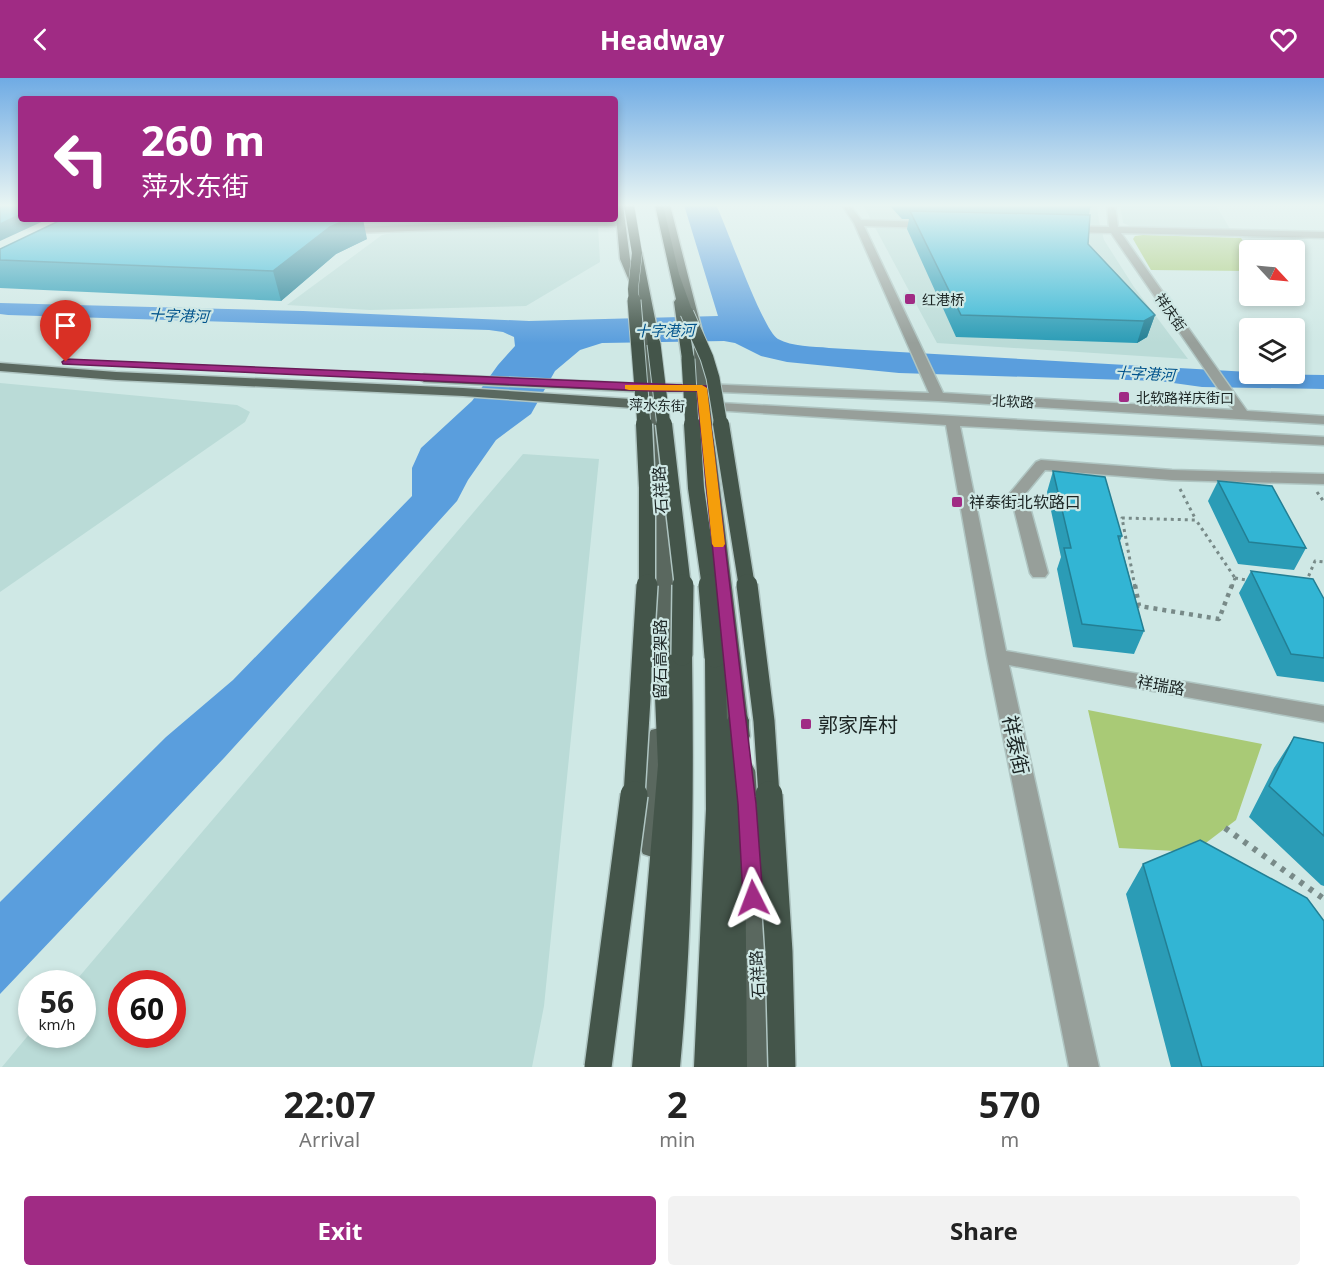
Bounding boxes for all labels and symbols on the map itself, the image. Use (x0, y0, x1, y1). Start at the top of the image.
north arrow (1239, 240, 1305, 306)
street label: 祥庆街 (1151, 289, 1191, 335)
place label: 红港桥 (922, 290, 964, 309)
marker: 红港桥 (903, 292, 917, 306)
pin (40, 300, 91, 362)
water label: 十字港河 (149, 304, 212, 326)
water label: 十字港河 (635, 319, 698, 341)
water label: 十字港河 (1115, 361, 1178, 385)
place label: 北软路祥庆街口 (1136, 388, 1234, 407)
street label: 北软路 (992, 390, 1034, 412)
marker: 北软路祥庆街口 (1117, 390, 1131, 404)
street label: 萍水东街 (629, 395, 685, 415)
street label: 石祥路 (647, 465, 673, 515)
place label: 祥泰街北软路口 (969, 491, 1081, 513)
marker: 祥泰街北软路口 (950, 495, 964, 509)
street label: 留石高架路 (649, 619, 671, 699)
street label: 祥瑞路 (1135, 670, 1187, 700)
place label: 郭家库村 (818, 711, 898, 738)
street label: 祥泰街 (997, 713, 1035, 777)
marker: 郭家库村 (799, 717, 813, 731)
position arrow (721, 866, 785, 930)
street label: 石祥路 (745, 949, 769, 999)
speed limit sign: 60 (108, 970, 186, 1048)

